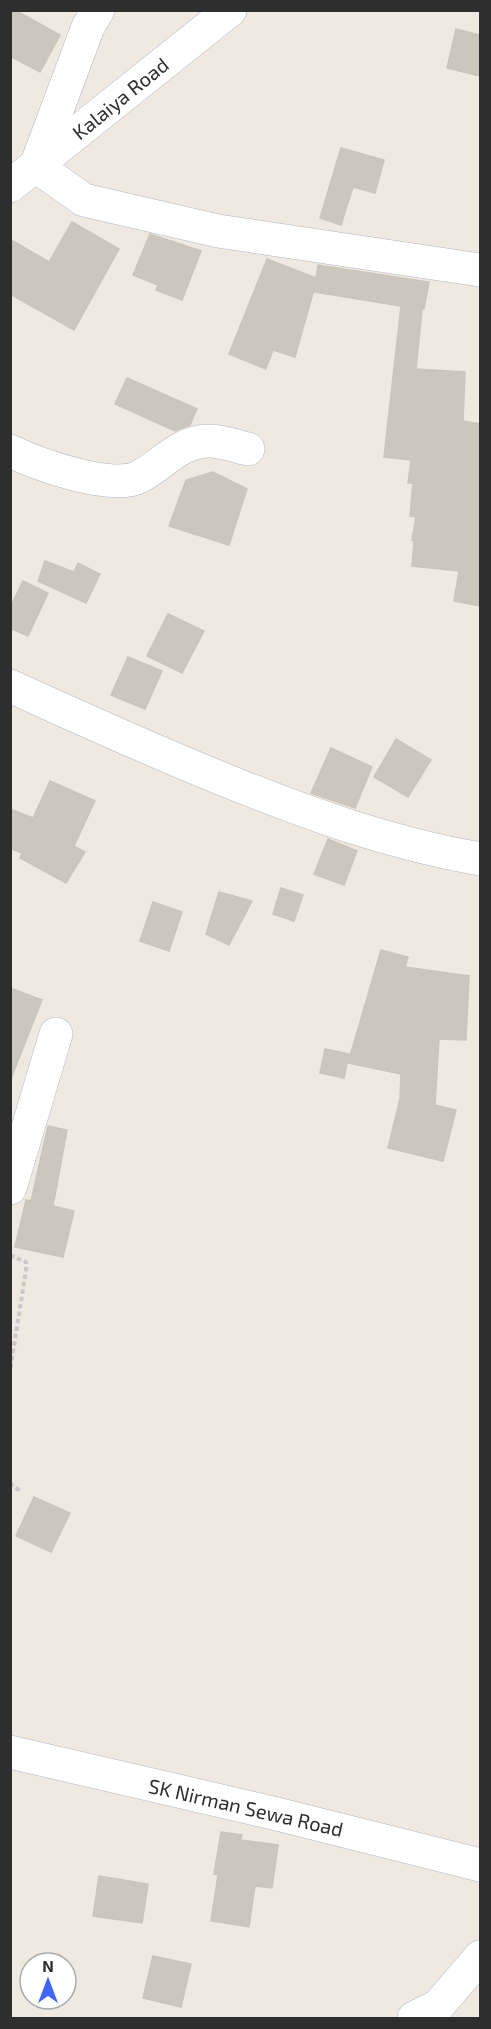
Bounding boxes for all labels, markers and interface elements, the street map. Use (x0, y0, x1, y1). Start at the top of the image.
street label: Kalaiya Road (67, 52, 173, 144)
street label: SK Nirman Sewa Road (146, 1773, 346, 1841)
north arrow (18, 1951, 78, 2011)
text: N (42, 1956, 54, 1975)

